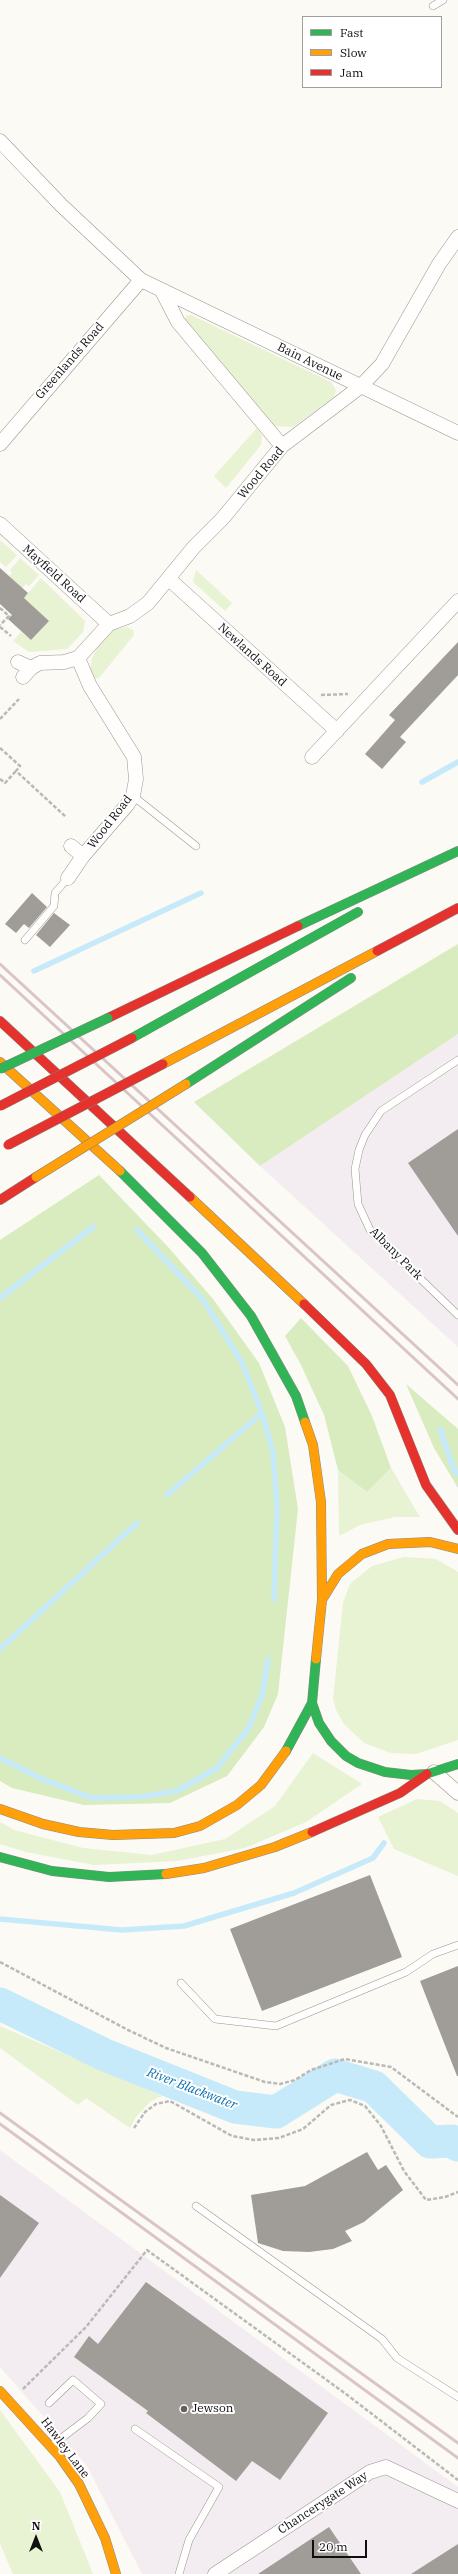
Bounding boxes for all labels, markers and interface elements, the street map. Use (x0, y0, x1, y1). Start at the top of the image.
legend (302, 16, 442, 88)
text: Fast (340, 25, 364, 40)
text: Slow (340, 45, 367, 60)
text: Jam (340, 65, 363, 80)
street label: Greenlands Road (33, 320, 107, 402)
street label: Bain Avenue (275, 340, 345, 384)
street label: Wood Road (235, 444, 287, 502)
street label: Mayfield Road (20, 542, 88, 606)
street label: Newlands Road (215, 620, 289, 690)
street label: Wood Road (85, 793, 135, 851)
street label: Albany Park (367, 1225, 425, 1283)
water label: River Blackwater (145, 2065, 239, 2113)
place label: Jewson (192, 2402, 233, 2416)
marker: Jewson (179, 2404, 189, 2414)
street label: Hawley Lane (38, 2415, 92, 2481)
street label: Chancerygate Way (275, 2469, 371, 2537)
north arrow (16, 2518, 56, 2558)
text: N (32, 2519, 40, 2533)
scale bar (314, 2532, 369, 2558)
text: 20 m (319, 2539, 348, 2554)

